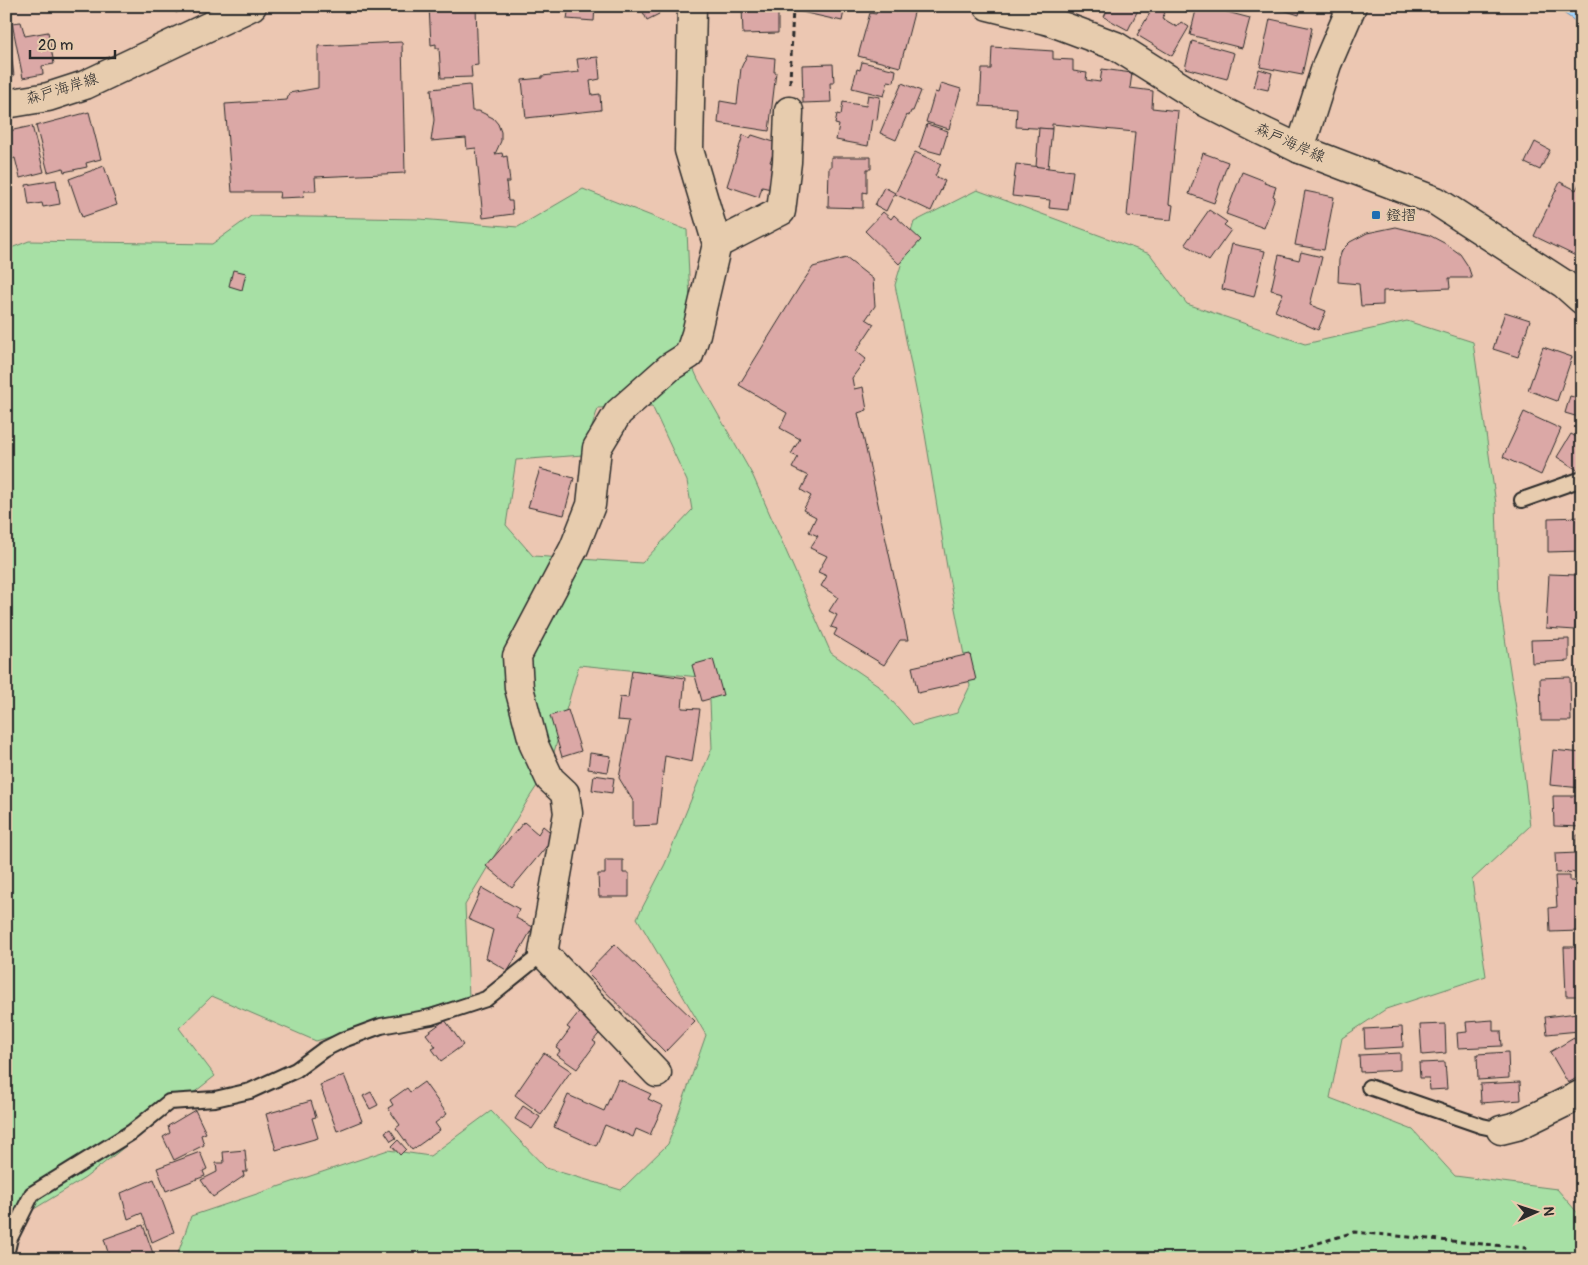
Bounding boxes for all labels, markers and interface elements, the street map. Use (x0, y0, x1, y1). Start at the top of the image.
scale bar (30, 28, 115, 60)
text: 20 m (38, 36, 73, 55)
street label: 森戸海岸線 (23, 69, 101, 109)
street label: 森戸海岸線 (1252, 119, 1328, 167)
place label: 鐙摺 (1386, 206, 1416, 225)
marker: 鐙摺 (1370, 209, 1382, 221)
north arrow (1510, 1188, 1560, 1238)
text: N (1540, 1206, 1557, 1217)

